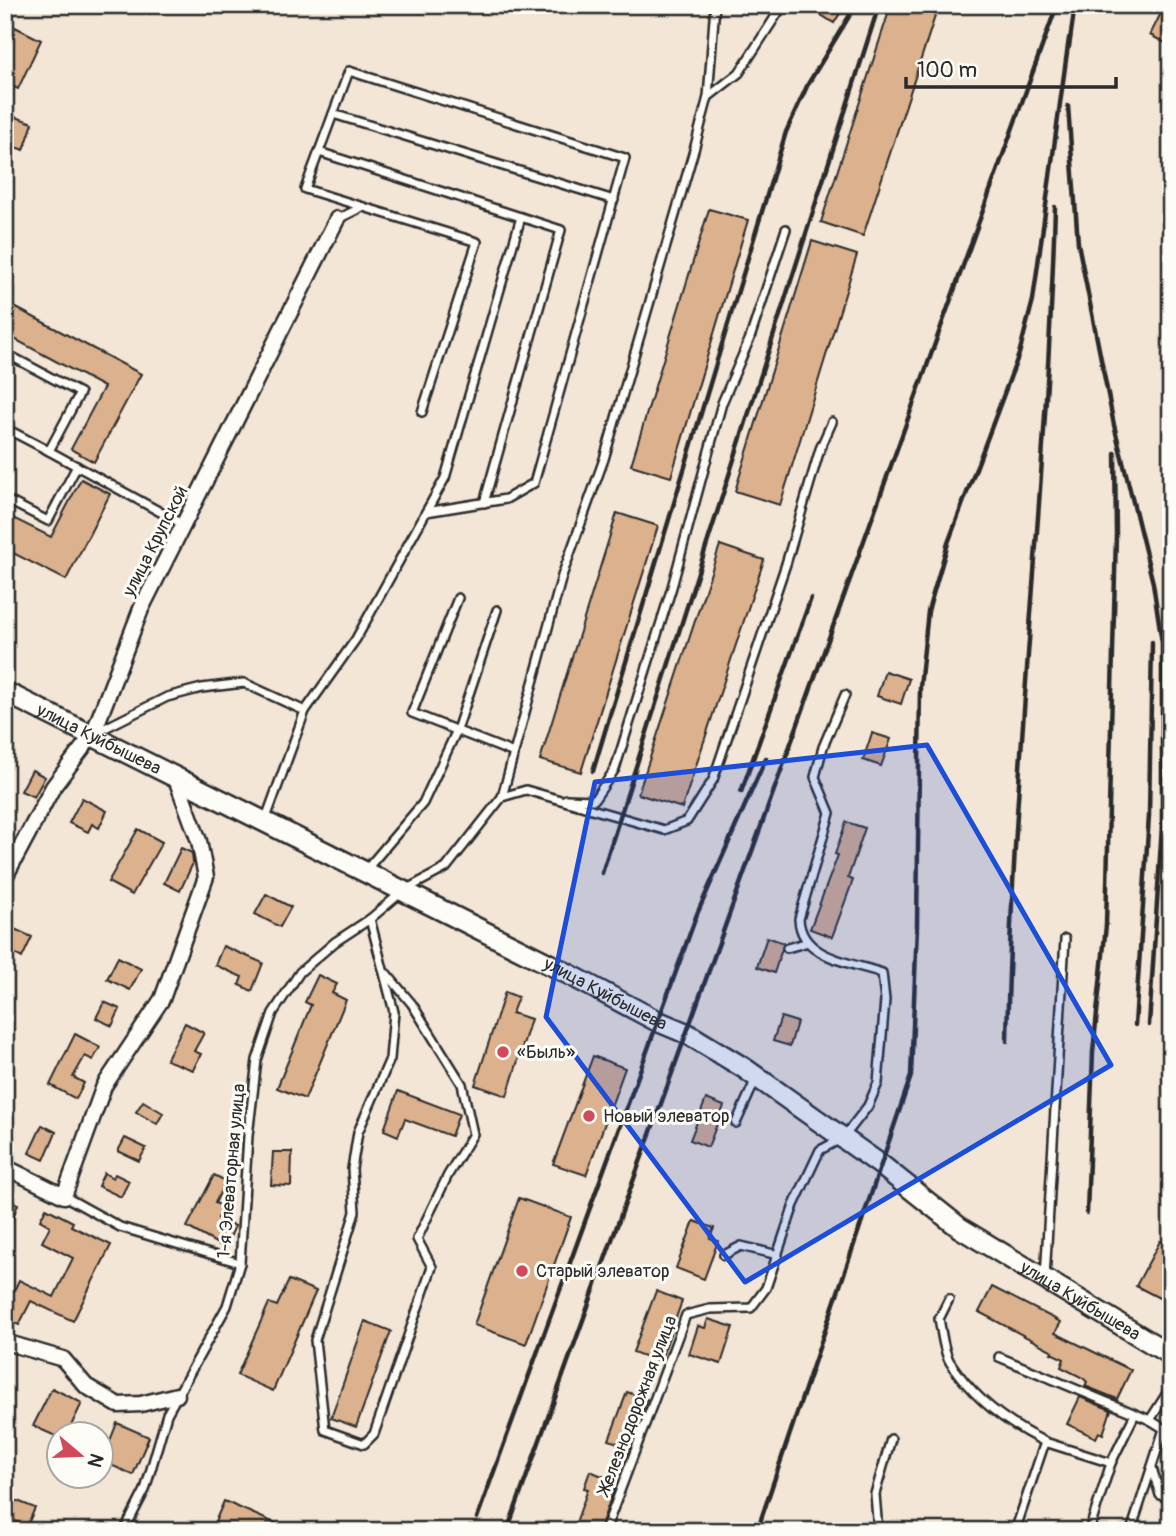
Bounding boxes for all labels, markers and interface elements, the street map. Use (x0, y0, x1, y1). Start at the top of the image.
scale bar (906, 46, 1116, 90)
text: 100 m (917, 57, 977, 84)
street label: улица Крупской (117, 482, 193, 601)
street label: улица Куйбышева (32, 698, 165, 780)
street label: улица Куйбышева (539, 952, 670, 1036)
place label: «Быль» (517, 1041, 575, 1064)
marker: «Быль» (495, 1044, 511, 1060)
street label: 1-я Элеваторная улица (212, 1083, 251, 1259)
place label: Новый элеватор (603, 1105, 729, 1128)
marker: Новый элеватор (581, 1108, 597, 1124)
street label: улица Куйбышева (1015, 1255, 1145, 1346)
place label: Старый элеватор (536, 1260, 670, 1283)
marker: Старый элеватор (514, 1263, 530, 1279)
street label: Железнодорожная улица (592, 1312, 682, 1501)
north arrow (46, 1420, 116, 1490)
text: N (82, 1450, 109, 1470)

